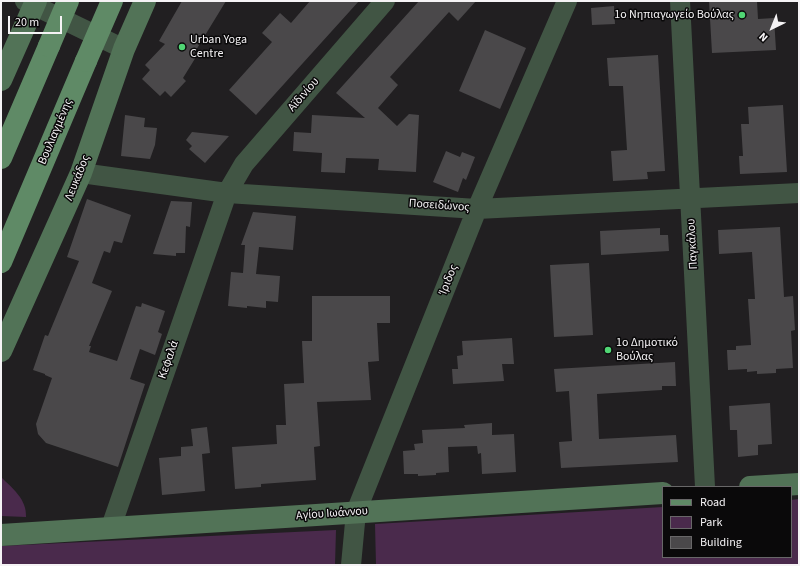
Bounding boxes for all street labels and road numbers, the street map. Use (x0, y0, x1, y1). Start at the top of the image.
street label: Αϊδινίου (285, 75, 323, 115)
street label: Βουλιαγμένης (36, 97, 76, 167)
street label: Λευκάδος (62, 153, 94, 203)
street label: Ποσειδώνος (408, 197, 470, 215)
street label: Παγκάλου (684, 218, 702, 270)
street label: Ίριδος (436, 263, 462, 297)
street label: Κεφαλά (156, 339, 182, 381)
street label: Αγίου Ιωάννου (296, 504, 368, 524)

